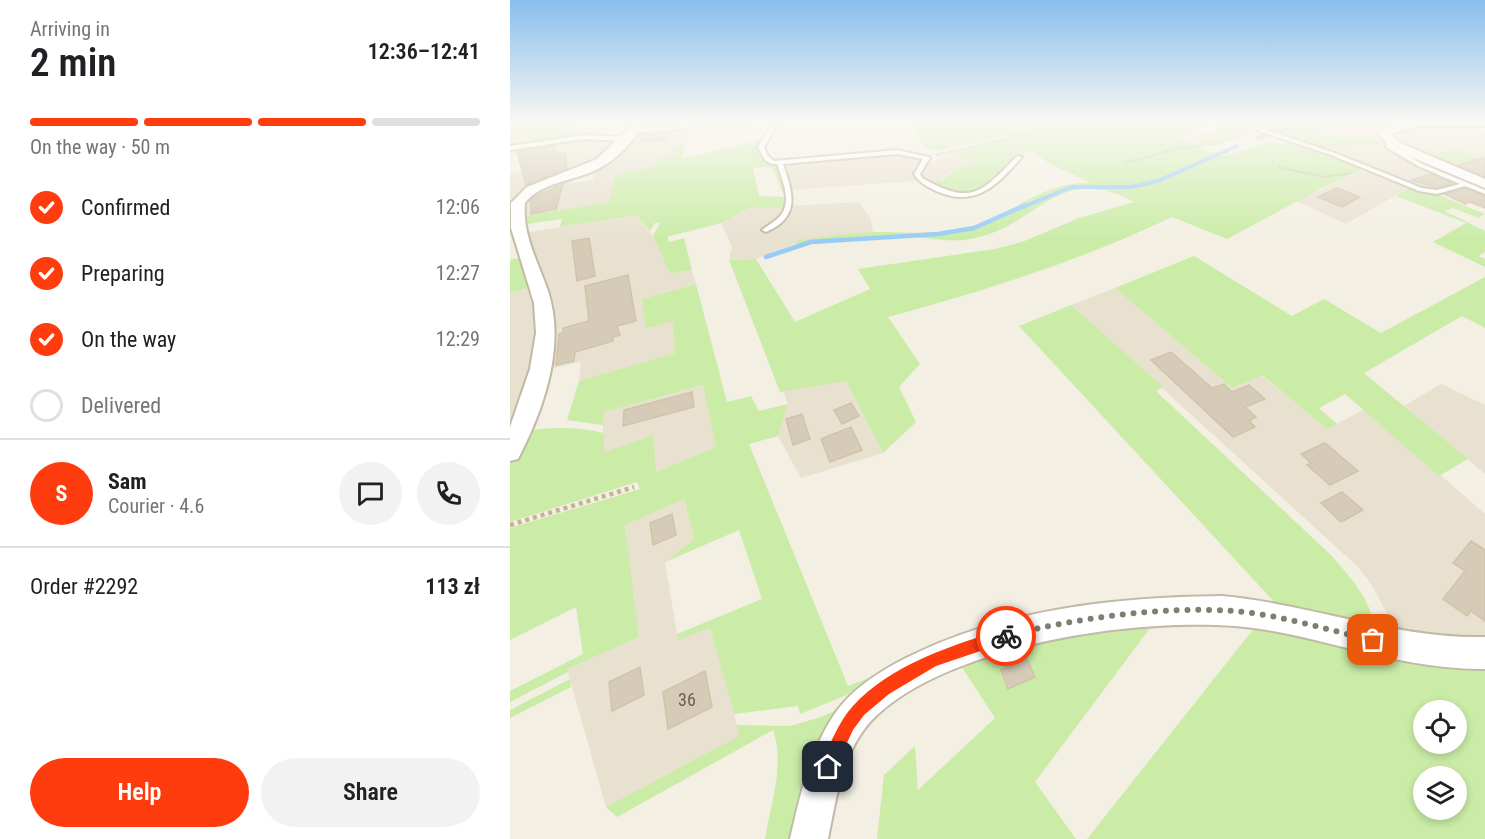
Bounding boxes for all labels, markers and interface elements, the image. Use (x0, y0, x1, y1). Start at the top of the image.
text: Arriving in (30, 17, 110, 41)
text: 12:36–12:41 (368, 39, 480, 64)
text: 2 min (30, 40, 116, 86)
text: On the way · 50 m (30, 135, 170, 159)
icon: check (30, 191, 63, 224)
text: Confirmed (81, 195, 170, 220)
text: 12:06 (436, 195, 480, 219)
icon: check (30, 257, 63, 290)
text: Preparing (81, 261, 165, 286)
text: 12:27 (436, 261, 480, 285)
icon: check (30, 323, 63, 356)
text: On the way (81, 327, 176, 352)
text: 12:29 (436, 327, 480, 351)
text: Delivered (81, 393, 161, 418)
button: chat (339, 462, 402, 525)
button: phone (417, 462, 480, 525)
text: Sam (108, 469, 147, 494)
text: S (56, 481, 67, 506)
text: Courier · 4.6 (108, 494, 204, 518)
text: Order #2292 (30, 574, 138, 599)
text: 113 zł (425, 574, 480, 599)
courier (976, 606, 1036, 666)
pin (1347, 614, 1398, 665)
icon: bike (990, 620, 1023, 653)
icon: bag (1356, 623, 1389, 656)
house number: 36 (678, 689, 696, 710)
map controls (1413, 700, 1467, 820)
button: locate (1413, 700, 1467, 754)
pin (802, 741, 853, 792)
icon: home (811, 750, 844, 783)
button: Help (30, 758, 249, 827)
button: Share (261, 758, 480, 827)
button: layers (1413, 766, 1467, 820)

